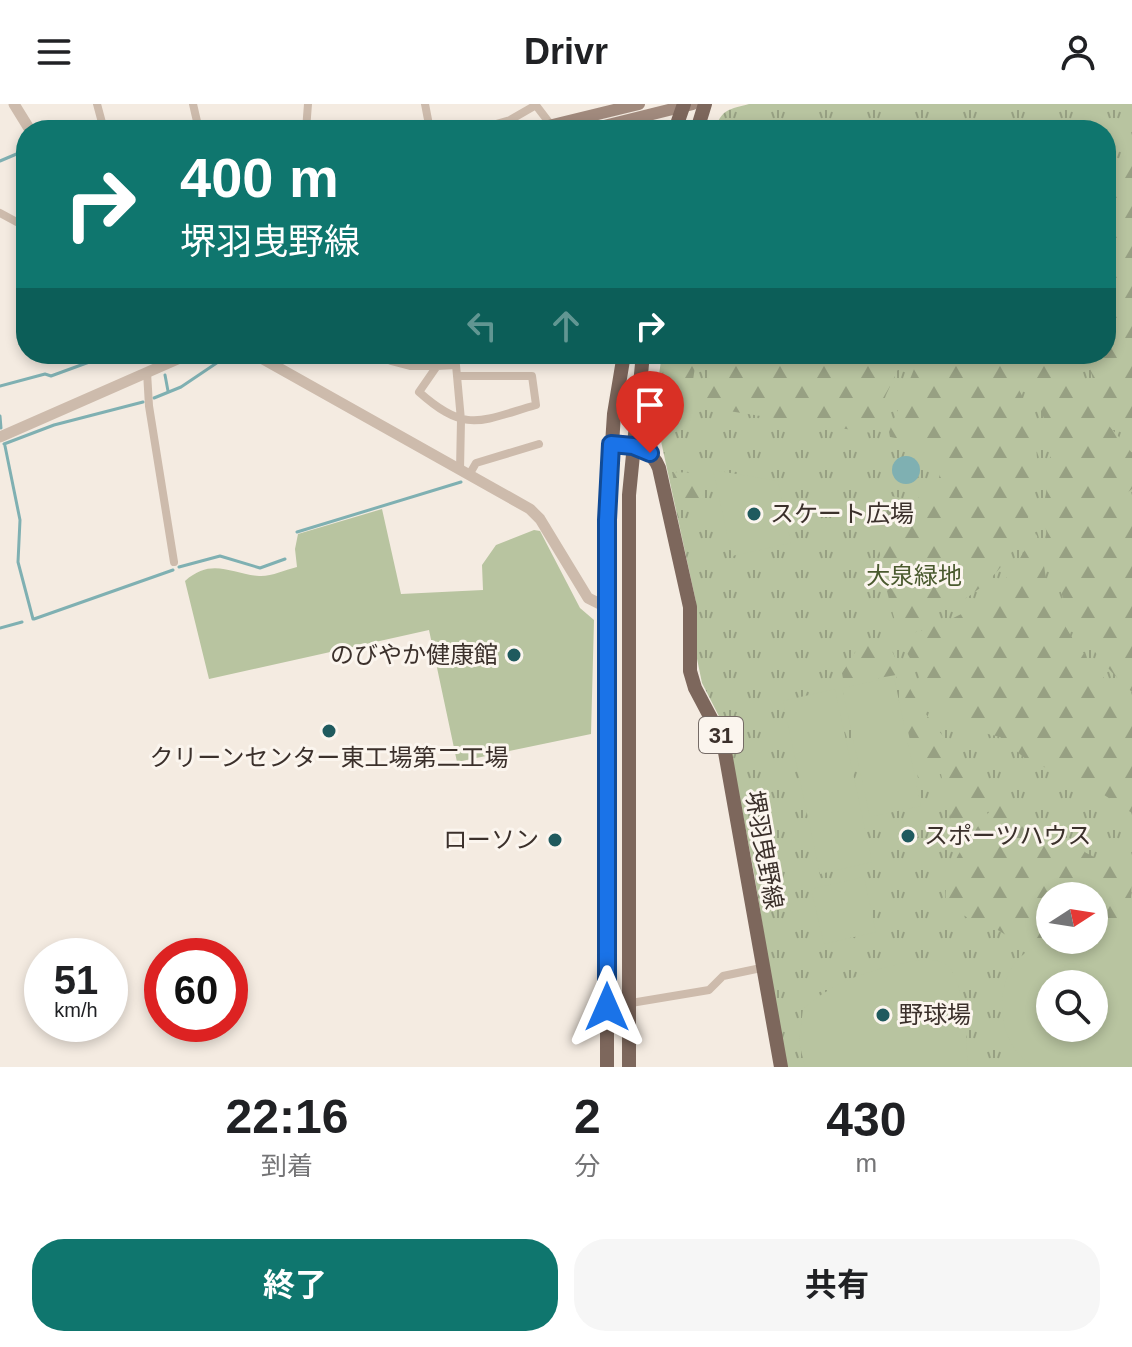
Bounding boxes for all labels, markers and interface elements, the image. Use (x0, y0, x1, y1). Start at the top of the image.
icon: menu (32, 30, 76, 74)
icon: person (1056, 30, 1100, 74)
text: Drivr (524, 31, 608, 72)
text: 400 m (180, 146, 339, 209)
icon: right (48, 152, 152, 256)
text: 堺羽曳野線 (180, 221, 360, 262)
icon: left (460, 304, 504, 348)
icon: ahead (544, 304, 588, 348)
icon: right (628, 304, 672, 348)
pin (616, 371, 684, 453)
icon: arrive (628, 383, 672, 427)
place label: スケート広場 (770, 500, 914, 527)
marker: スケート広場 (745, 505, 763, 523)
park label: 大泉緑地 (866, 562, 962, 589)
place label: のびやか健康館 (330, 641, 498, 668)
marker: のびやか健康館 (505, 646, 523, 664)
road number: 31 (699, 717, 743, 753)
marker: クリーンセンター東工場第二工場 (320, 722, 338, 740)
place label: クリーンセンター東工場第二工場 (150, 744, 508, 771)
street label: 堺羽曳野線 (741, 788, 788, 911)
place label: スポーツハウス (924, 822, 1092, 849)
place label: ローソン (443, 826, 539, 853)
marker: スポーツハウス (899, 827, 917, 845)
marker: ローソン (546, 831, 564, 849)
north arrow (1036, 882, 1108, 954)
map controls (1036, 882, 1108, 1042)
speed limit sign: 60 (144, 938, 248, 1042)
text: 51 (54, 958, 98, 1002)
position arrow (565, 965, 649, 1049)
button: search (1036, 970, 1108, 1042)
text: km/h (54, 999, 98, 1021)
place label: 野球場 (899, 1001, 971, 1028)
marker: 野球場 (874, 1006, 892, 1024)
text: 22:16 (226, 1090, 348, 1143)
text: 2 (574, 1090, 601, 1143)
text: 430 (826, 1093, 906, 1146)
text: m (856, 1148, 877, 1178)
text: 到着 (261, 1151, 313, 1181)
text: 分 (574, 1151, 600, 1181)
button: 終了 (32, 1239, 558, 1331)
button: 共有 (574, 1239, 1100, 1331)

